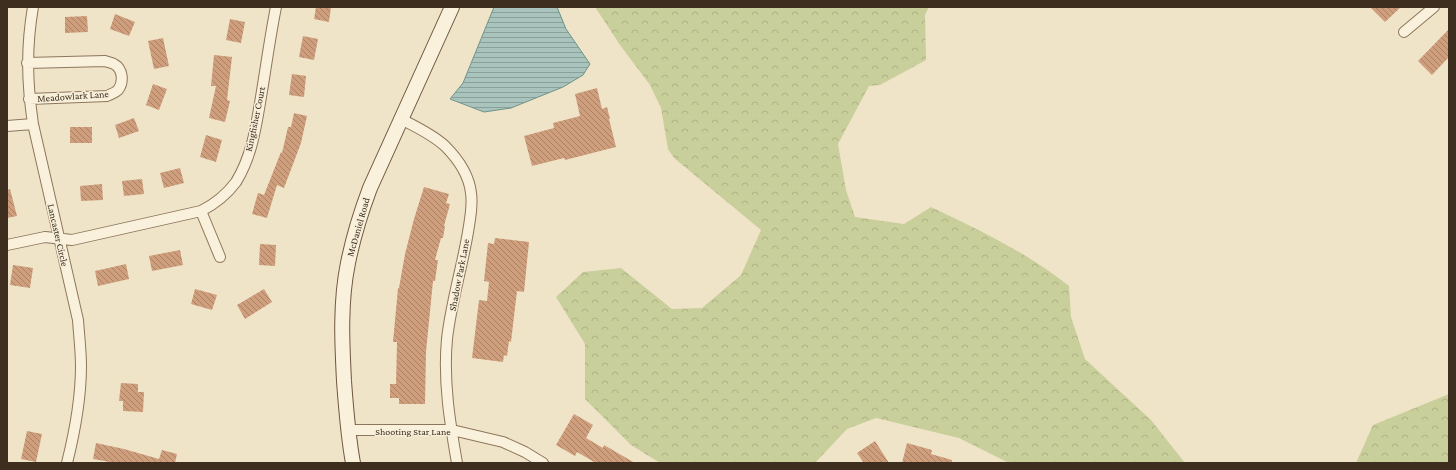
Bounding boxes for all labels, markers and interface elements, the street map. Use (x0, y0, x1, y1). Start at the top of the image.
street label: Kingfisher Court (243, 85, 267, 152)
street label: Meadowlark Lane (37, 88, 110, 104)
street label: McDaniel Road (344, 196, 372, 258)
street label: Lancaster Circle (45, 203, 71, 268)
street label: Shadow Park Lane (447, 237, 471, 312)
street label: Shooting Star Lane (375, 426, 451, 437)

